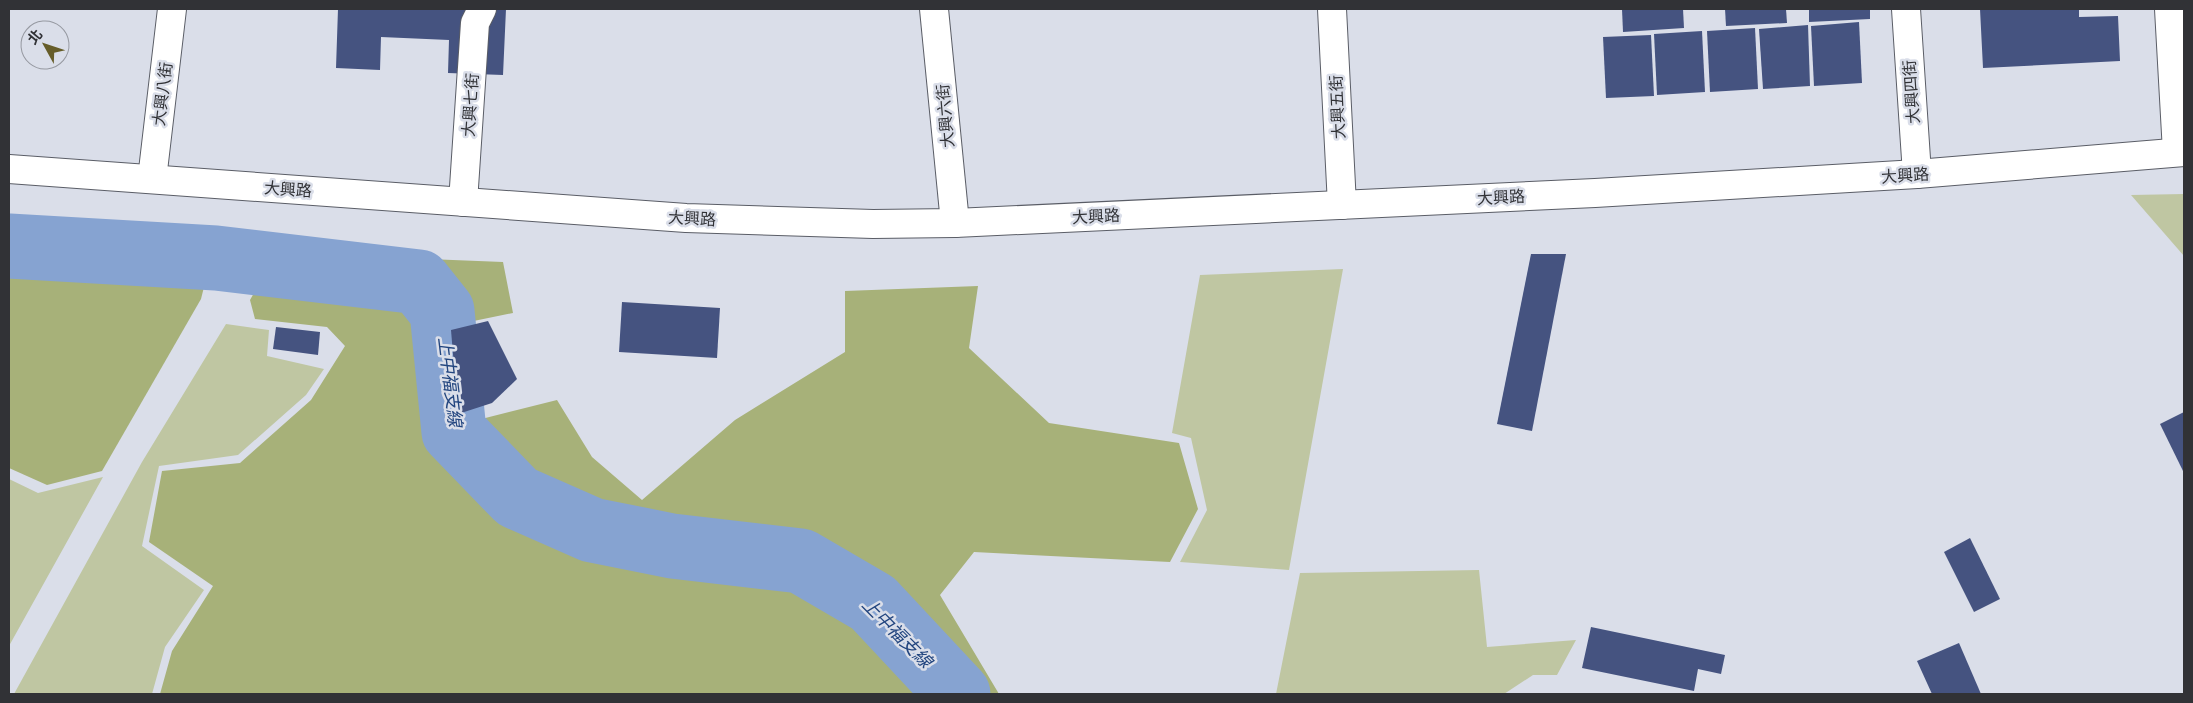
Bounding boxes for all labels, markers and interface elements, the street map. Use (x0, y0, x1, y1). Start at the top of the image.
north arrow (20, 20, 70, 70)
text: 北 (24, 25, 48, 49)
street label: 大興四街 (1899, 59, 1925, 125)
street label: 大興八街 (148, 61, 178, 127)
street label: 大興七街 (458, 72, 484, 138)
street label: 大興五街 (1325, 74, 1351, 139)
street label: 大興六街 (932, 83, 960, 149)
street label: 大興路 (1880, 163, 1930, 189)
street label: 大興路 (263, 177, 313, 203)
street label: 大興路 (1477, 186, 1526, 210)
street label: 大興路 (1072, 205, 1121, 229)
street label: 大興路 (667, 207, 716, 231)
water label: 上中福支線 (432, 336, 468, 430)
water label: 上中福支線 (856, 593, 939, 675)

